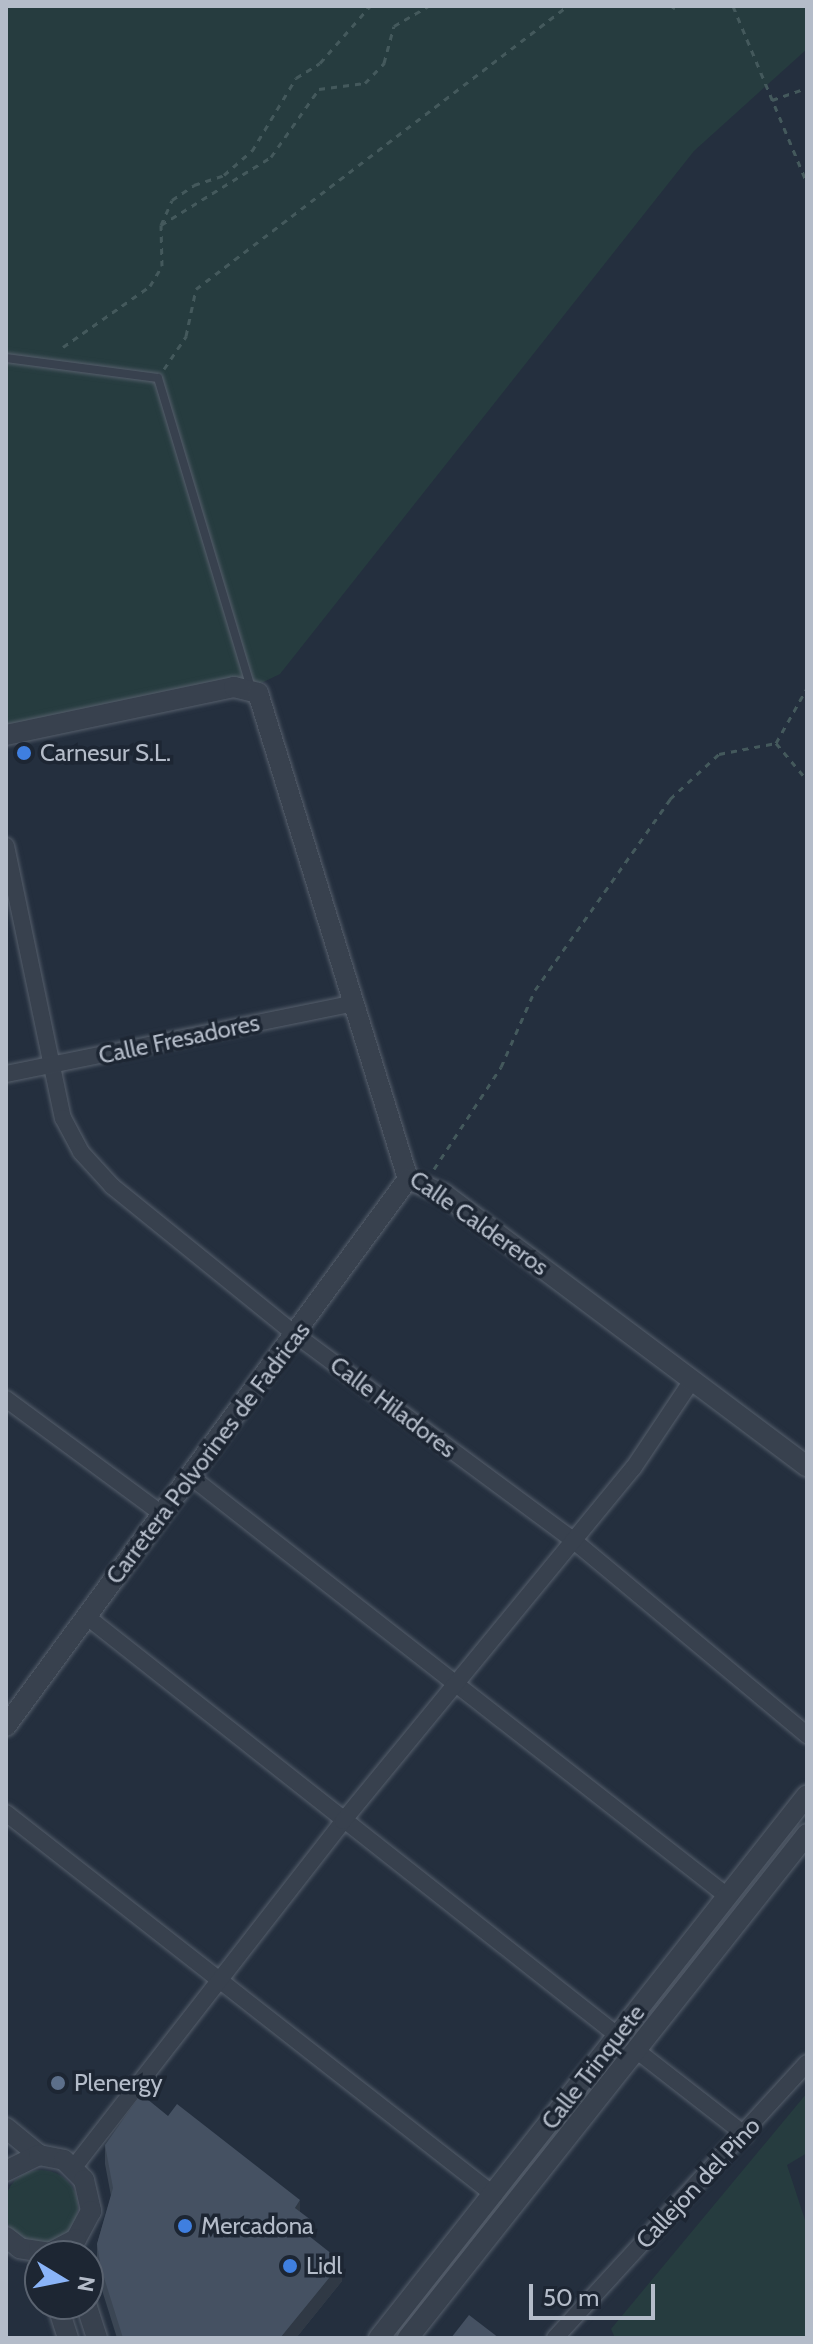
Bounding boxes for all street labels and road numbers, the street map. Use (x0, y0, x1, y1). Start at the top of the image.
street label: Calle Fresadores (96, 1008, 262, 1070)
street label: Calle Caldereros (404, 1165, 554, 1281)
street label: Carretera Polvorines de Fadricas (100, 1316, 316, 1590)
street label: Calle Hiladores (324, 1350, 462, 1464)
street label: Calle Trinquete (535, 1999, 651, 2135)
street label: Callejon del Pino (630, 2111, 766, 2255)

